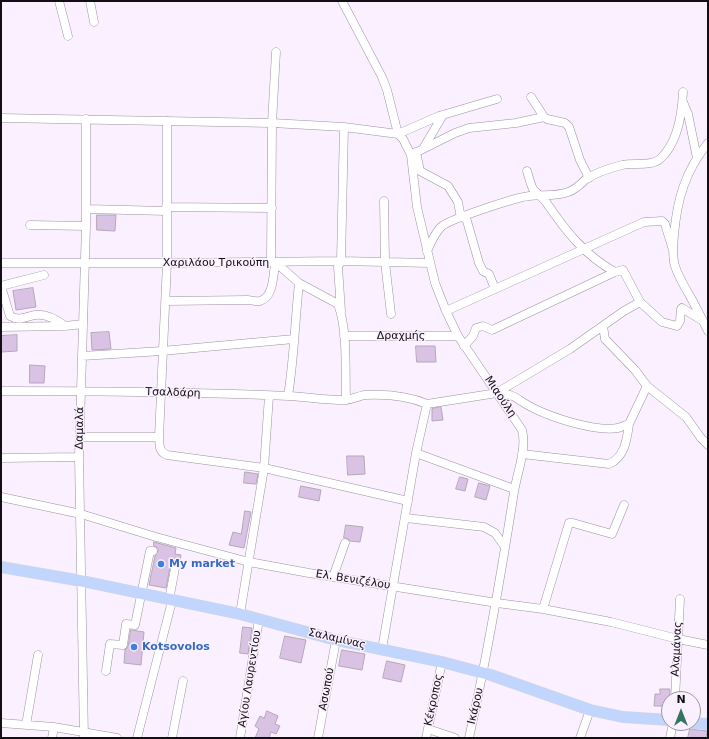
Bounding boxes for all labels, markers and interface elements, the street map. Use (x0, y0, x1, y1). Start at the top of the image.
street label: Χαριλάου Τρικούπη (163, 256, 269, 270)
street label: Δραχμής (377, 329, 425, 343)
street label: Μιαούλη (481, 374, 519, 420)
street label: Τσαλδάρη (145, 385, 201, 401)
street label: Δαμαλά (73, 406, 87, 450)
place label: My market (169, 557, 235, 571)
marker: My market (156, 559, 166, 569)
street label: Ελ. Βενιζέλου (315, 568, 391, 592)
street label: Αλαμάνας (669, 621, 685, 677)
street label: Σαλαμίνας (307, 626, 367, 652)
street label: Αγίου Λαυρεντίου (236, 630, 264, 728)
place label: Kotsovolos (142, 640, 210, 654)
marker: Kotsovolos (129, 642, 139, 652)
street label: Ασωπού (317, 666, 337, 712)
street label: Κέκροπος (422, 673, 446, 727)
street label: Ικάρου (465, 686, 487, 726)
north arrow (661, 691, 701, 731)
text: N (676, 693, 686, 706)

